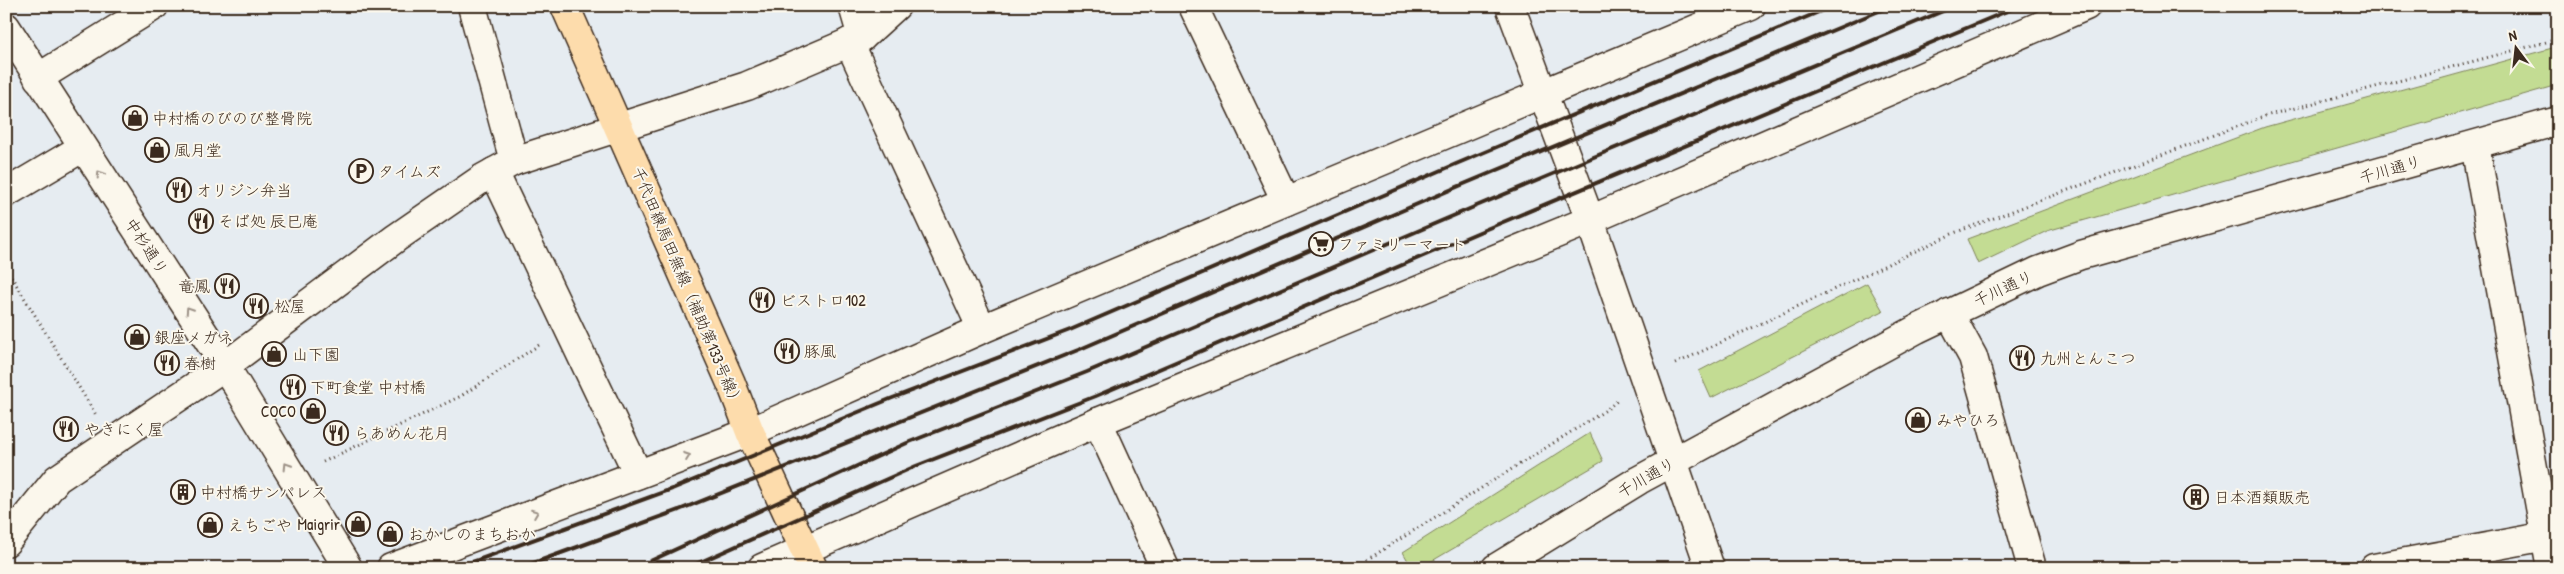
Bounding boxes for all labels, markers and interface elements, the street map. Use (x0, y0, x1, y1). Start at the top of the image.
north arrow (2492, 22, 2542, 72)
text: N (2506, 25, 2519, 45)
shop icon: 中村橋のびのび整骨院 (122, 105, 148, 131)
place label: 中村橋のびのび整骨院 (152, 107, 312, 129)
shop icon: 風月堂 (144, 137, 170, 163)
place label: 風月堂 (174, 139, 222, 161)
street label: 千川通り (2356, 150, 2424, 188)
parking icon: タイムズ (348, 158, 374, 184)
place label: タイムズ (378, 160, 441, 182)
street label: 千代田練馬田無線（補助第133号線） (627, 163, 749, 411)
one-way arrow (97, 170, 106, 180)
restaurant icon: オリジン弁当 (166, 177, 192, 203)
place label: オリジン弁当 (196, 179, 292, 201)
restaurant icon: そば処 辰巳庵 (188, 208, 214, 234)
place label: そば処 辰巳庵 (218, 210, 318, 232)
street label: 中杉通り (120, 213, 174, 279)
supermarket icon: ファミリーマート (1308, 231, 1334, 257)
place label: ファミリーマート (1338, 233, 1466, 255)
street label: 千川通り (1969, 265, 2037, 311)
restaurant icon: 竜鳳 (214, 273, 240, 299)
place label: 竜鳳 (178, 275, 210, 297)
restaurant icon: ビストロ102 (749, 287, 775, 313)
place label: ビストロ102 (780, 289, 866, 311)
restaurant icon: 松屋 (243, 293, 269, 319)
place label: 松屋 (274, 295, 306, 317)
one-way arrow (186, 306, 195, 316)
shop icon: 銀座メガネ (124, 324, 150, 350)
place label: 銀座メガネ (154, 326, 234, 348)
restaurant icon: 豚風 (774, 338, 800, 364)
place label: 豚風 (804, 340, 836, 362)
shop icon: 山下園 (261, 341, 287, 367)
place label: 山下園 (292, 343, 340, 365)
restaurant icon: 九州とんこつ (2009, 345, 2035, 371)
place label: 九州とんこつ (2040, 347, 2136, 369)
restaurant icon: 春樹 (154, 350, 180, 376)
place label: 春樹 (184, 352, 216, 374)
restaurant icon: 下町食堂 中村橋 (280, 374, 306, 400)
place label: 下町食堂 中村橋 (310, 376, 426, 398)
shop icon: COCO (300, 398, 326, 424)
place label: COCO (261, 400, 296, 422)
shop icon: みやひろ (1905, 407, 1931, 433)
place label: みやひろ (1936, 409, 2000, 431)
restaurant icon: やきにく屋 (53, 416, 79, 442)
place label: やきにく屋 (84, 418, 164, 440)
restaurant icon: らあめん花月 (323, 420, 349, 446)
place label: らあめん花月 (354, 422, 450, 444)
street label: 千川通り (1613, 451, 1679, 503)
one-way arrow (682, 452, 690, 462)
one-way arrow (283, 463, 293, 472)
building icon: 中村橋サンパレス (170, 479, 196, 505)
place label: 中村橋サンパレス (200, 481, 327, 503)
building icon: 日本酒類販売 (2183, 484, 2209, 510)
place label: 日本酒類販売 (2214, 486, 2310, 508)
one-way arrow (530, 509, 538, 519)
shop icon: Maigrir (345, 511, 371, 537)
shop icon: えちごや (197, 512, 223, 538)
place label: Maigrir (298, 513, 340, 535)
place label: えちごや (228, 514, 292, 536)
shop icon: おかしのまちおか (377, 521, 403, 547)
place label: おかしのまちおか (408, 523, 536, 545)

